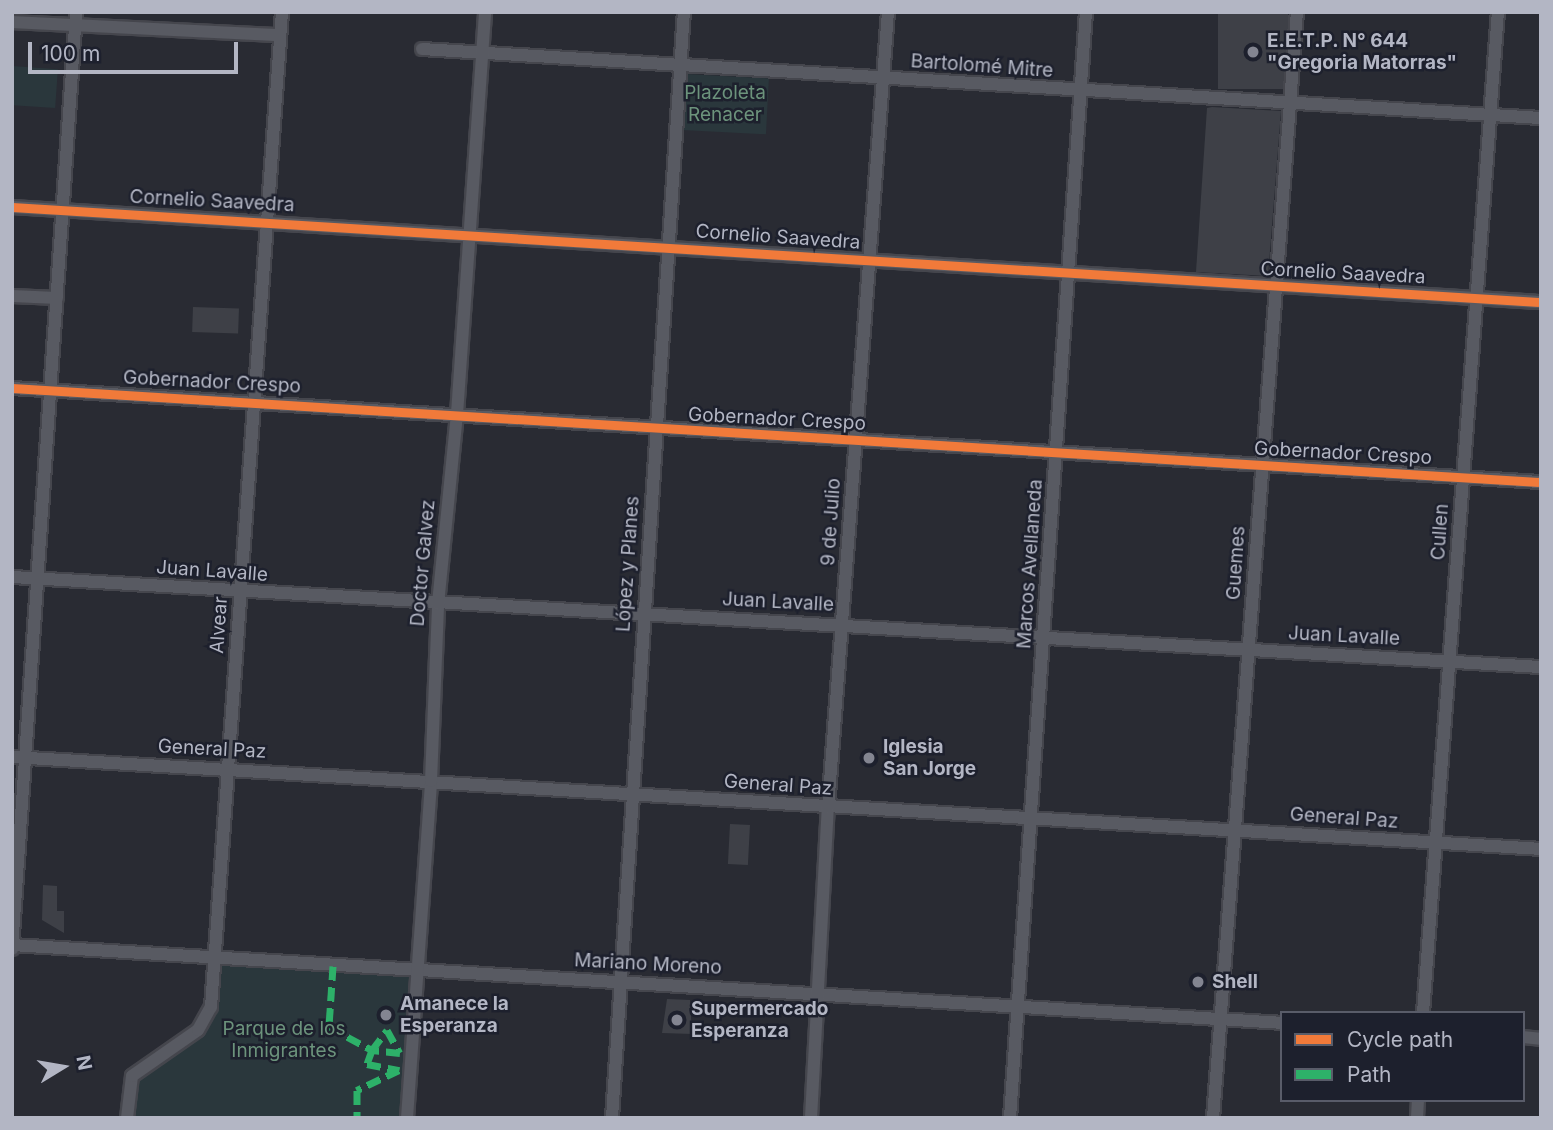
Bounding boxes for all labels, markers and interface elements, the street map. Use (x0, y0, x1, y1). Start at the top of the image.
scale bar (32, 28, 242, 72)
place label: E.E.T.P. N° 644 "Gregoria Matorras" (1267, 30, 1457, 74)
text: 100 m (41, 41, 100, 66)
marker: E.E.T.P. N° 644 "Gregoria Matorras" (1245, 44, 1261, 60)
street label: Bartolomé Mitre (910, 50, 1054, 82)
park label: Plazoleta Renacer (684, 82, 766, 126)
street label: Cornelio Saavedra (129, 185, 295, 217)
street label: Cornelio Saavedra (695, 220, 861, 254)
street label: Cornelio Saavedra (1260, 257, 1426, 289)
street label: Gobernador Crespo (123, 366, 301, 398)
street label: Gobernador Crespo (688, 403, 866, 435)
street label: Gobernador Crespo (1254, 437, 1432, 469)
street label: 9 de Julio (817, 477, 845, 567)
street label: Marcos Avellaneda (1013, 478, 1047, 650)
street label: López y Planes (612, 495, 644, 633)
street label: Doctor Galvez (406, 499, 440, 627)
street label: Cullen (1427, 503, 1453, 561)
street label: Guemes (1222, 525, 1250, 601)
street label: Juan Lavalle (155, 556, 269, 586)
street label: Juan Lavalle (721, 588, 835, 616)
street label: Alvear (206, 596, 232, 654)
street label: Juan Lavalle (1287, 622, 1401, 650)
street label: General Paz (157, 735, 267, 763)
place label: Iglesia San Jorge (883, 736, 976, 780)
marker: Iglesia San Jorge (861, 750, 877, 766)
street label: General Paz (723, 770, 833, 800)
street label: General Paz (1289, 803, 1399, 833)
street label: Mariano Moreno (574, 949, 722, 979)
place label: Shell (1212, 971, 1258, 993)
marker: Shell (1190, 974, 1206, 990)
place label: Amanece la Esperanza (400, 993, 509, 1037)
place label: Supermercado Esperanza (691, 998, 828, 1042)
marker: Amanece la Esperanza (378, 1007, 394, 1023)
legend (1280, 1011, 1525, 1102)
marker: Supermercado Esperanza (669, 1012, 685, 1028)
park label: Parque de los Inmigrantes (222, 1018, 346, 1062)
text: Cycle path (1347, 1027, 1453, 1052)
north arrow (28, 1032, 98, 1102)
text: N (71, 1054, 97, 1072)
text: Path (1347, 1062, 1392, 1087)

